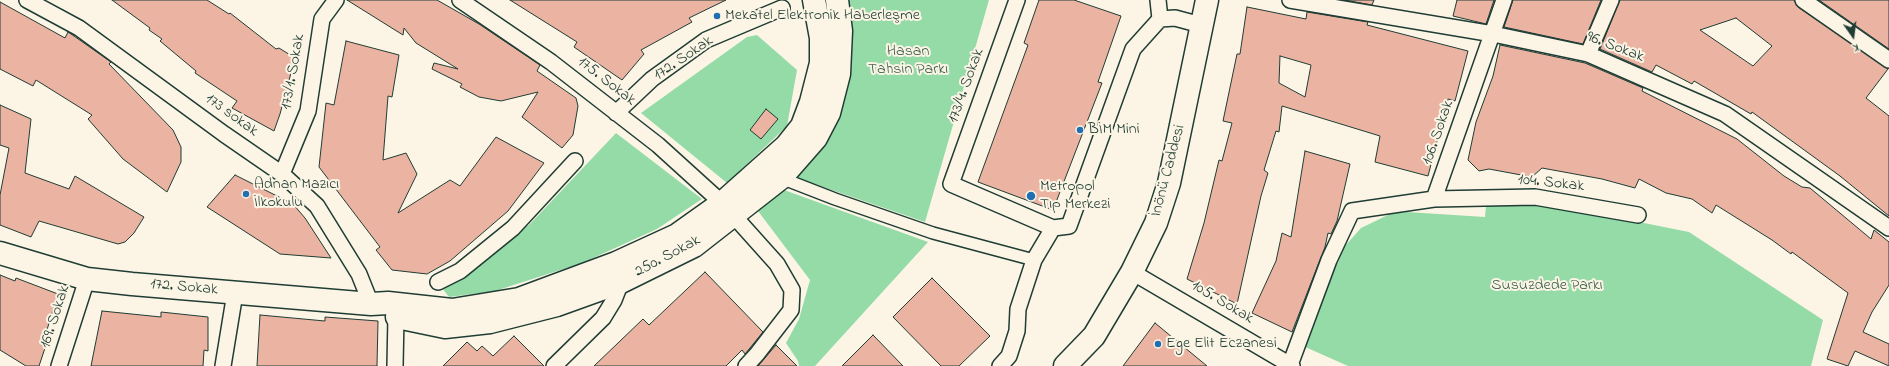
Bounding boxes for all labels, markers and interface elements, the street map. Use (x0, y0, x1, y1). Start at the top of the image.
place label: Mekatel Elektronik Haberleşme (725, 6, 920, 26)
marker: Mekatel Elektronik Haberleşme (712, 11, 722, 21)
north arrow (1833, 16, 1873, 56)
street label: 96. Sokak (1584, 28, 1646, 68)
street label: 172. Sokak (651, 32, 717, 86)
street label: 173/1. Sokak (278, 33, 310, 111)
text: K (1851, 39, 1860, 56)
park label: Hasan Tahsin Parkı (868, 42, 948, 80)
street label: 173/4. Sokak (945, 46, 989, 126)
street label: 175. Sokak (573, 53, 639, 111)
street label: 173 sokak (201, 90, 261, 142)
street label: 106. Sokak (1419, 98, 1459, 168)
place label: BİM Mini (1088, 120, 1140, 140)
street label: İnönü Caddesi (1147, 123, 1191, 219)
marker: BİM Mini (1075, 125, 1085, 135)
street label: 104. Sokak (1517, 171, 1585, 197)
place label: Adnan Mazıcı İlkokulu (254, 175, 339, 213)
place label: Metropol Tıp Merkezi (1040, 177, 1110, 215)
marker: Adnan Mazıcı İlkokulu (241, 189, 251, 199)
marker: Metropol Tıp Merkezi (1025, 190, 1037, 202)
street label: 250. Sokak (632, 232, 704, 282)
street label: 172. Sokak (149, 275, 219, 301)
park label: Susuzdede Parkı (1491, 276, 1603, 296)
street label: 105. Sokak (1187, 277, 1257, 329)
street label: 169. Sokak (37, 283, 75, 351)
place label: Ege Elit Eczanesi (1166, 334, 1277, 354)
marker: Ege Elit Eczanesi (1153, 339, 1163, 349)

